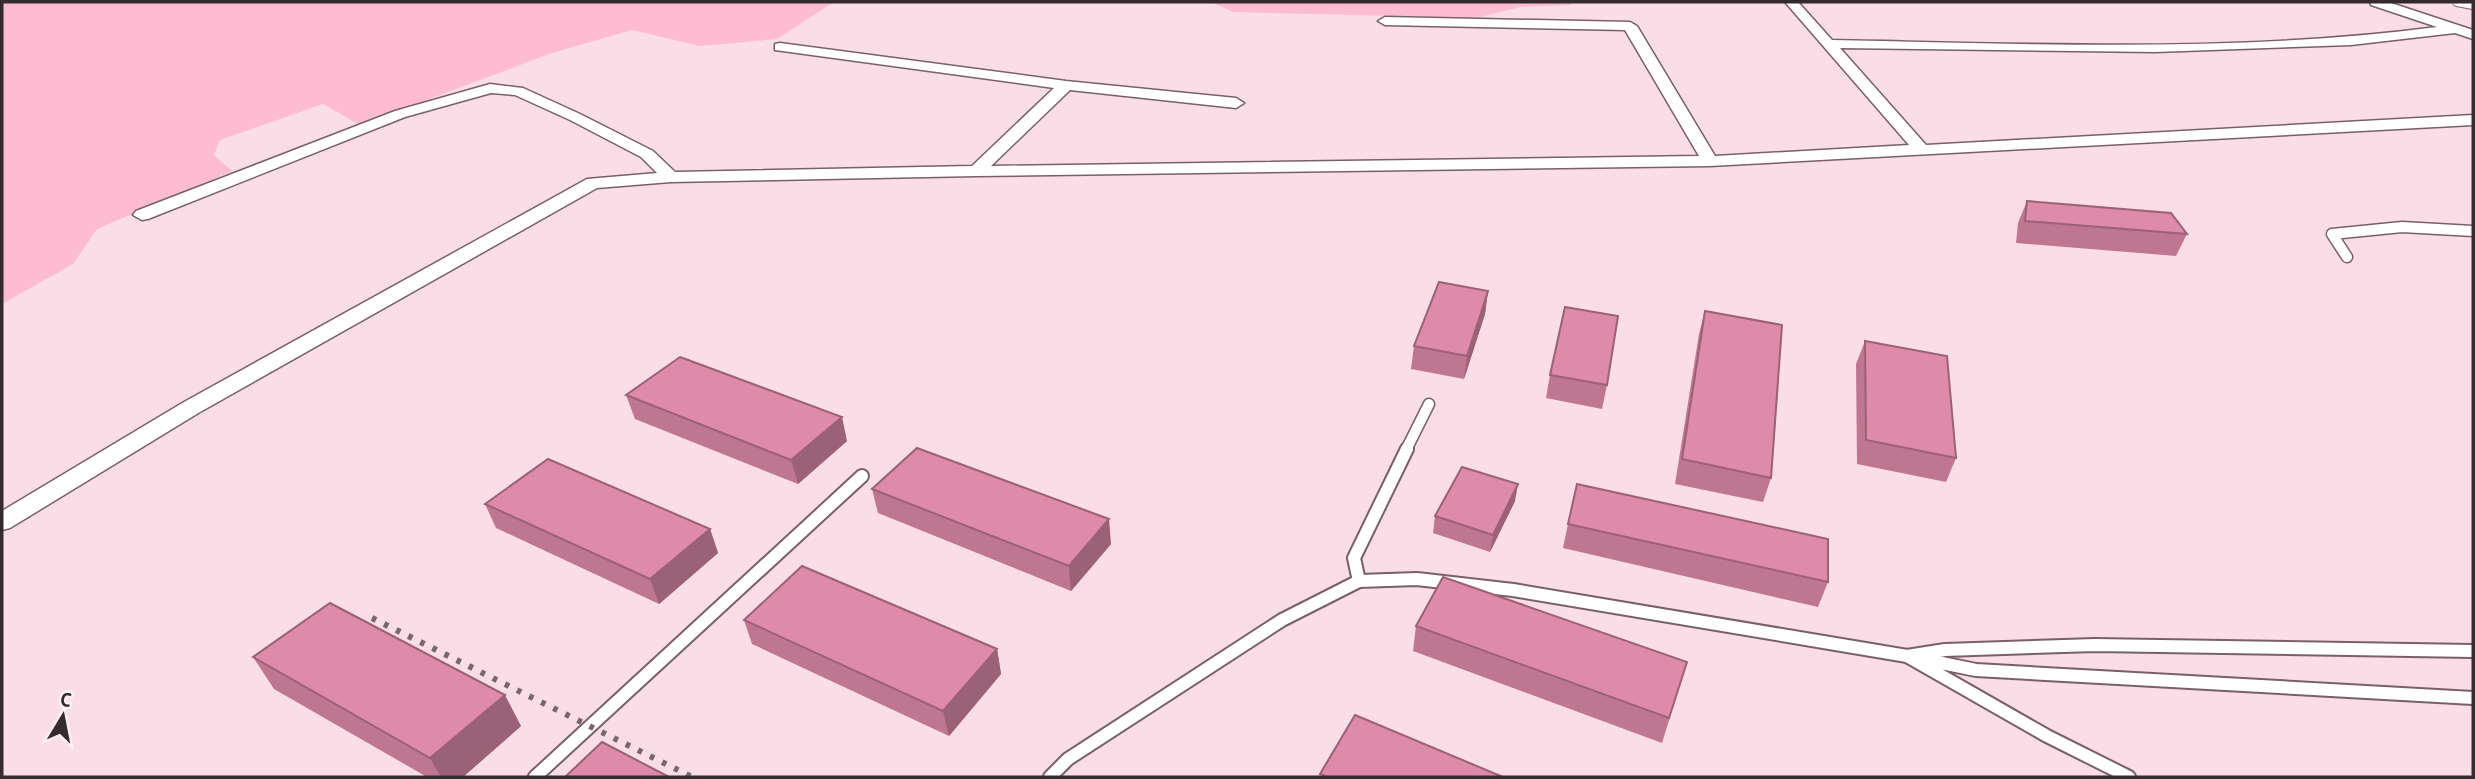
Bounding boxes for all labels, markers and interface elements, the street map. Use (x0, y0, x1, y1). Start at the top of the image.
north arrow (28, 681, 98, 751)
text: С (59, 687, 74, 712)

